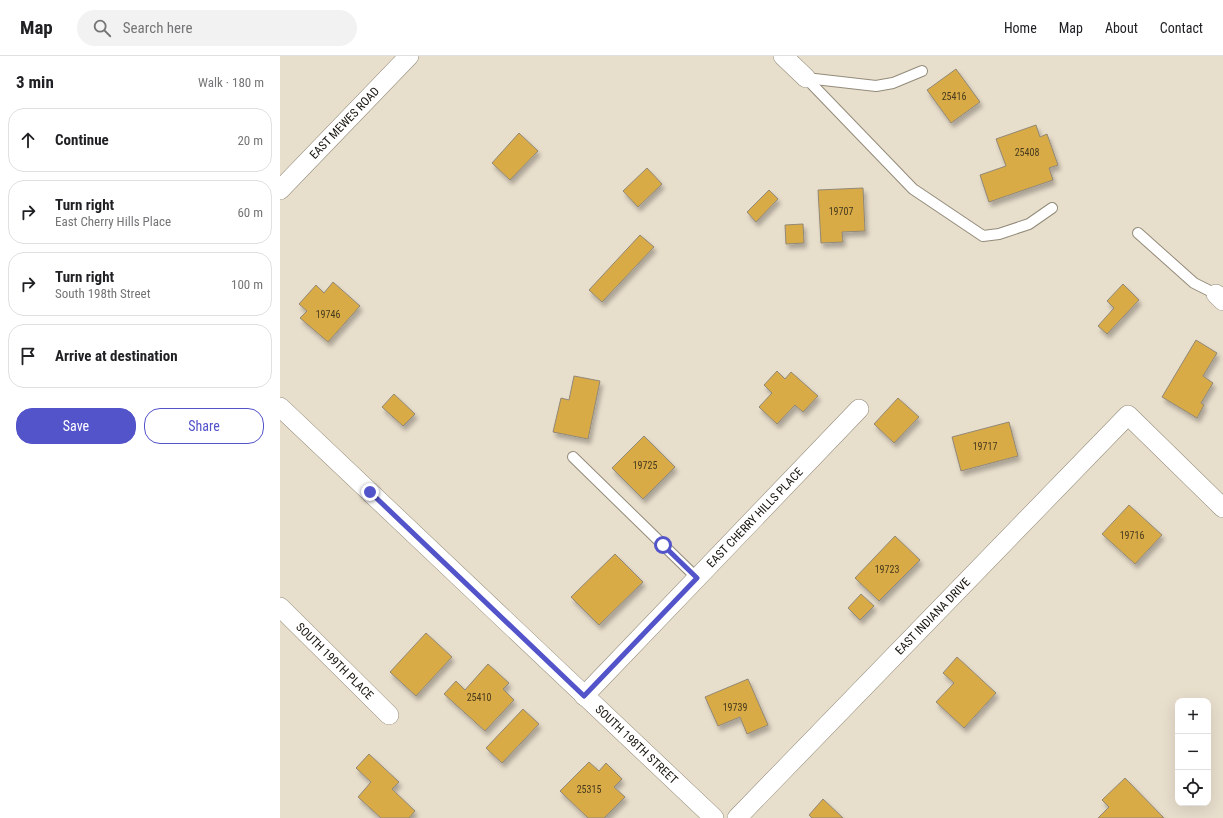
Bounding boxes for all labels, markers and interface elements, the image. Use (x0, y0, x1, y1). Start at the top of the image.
search box (77, 10, 357, 46)
text: Map (20, 16, 53, 39)
icon: search (91, 17, 113, 39)
text: Search here (123, 19, 193, 37)
text: Home (1004, 20, 1037, 36)
text: Map (1059, 20, 1083, 36)
text: About (1105, 20, 1138, 36)
text: Contact (1160, 20, 1203, 36)
text: 3 min (16, 72, 54, 92)
text: Walk · 180 m (198, 75, 264, 90)
street label: EAST MEWES ROAD (307, 84, 382, 162)
house number: 25416 (942, 91, 966, 102)
icon: ahead (17, 129, 39, 151)
text: Continue (55, 131, 109, 149)
text: 20 m (237, 133, 263, 148)
house number: 25408 (1015, 147, 1039, 158)
text: Turn right (55, 196, 114, 214)
icon: right (17, 201, 39, 223)
text: 60 m (237, 205, 263, 220)
house number: 19707 (829, 206, 853, 217)
text: East Cherry Hills Place (55, 214, 171, 229)
text: Turn right (55, 268, 114, 286)
icon: right (17, 273, 39, 295)
text: 100 m (231, 277, 263, 292)
text: South 198th Street (55, 286, 150, 301)
house number: 19746 (316, 309, 340, 320)
icon: arrive (17, 345, 39, 367)
text: Arrive at destination (55, 347, 178, 365)
button: Save (16, 408, 136, 444)
button: Share (144, 408, 264, 444)
house number: 19717 (973, 441, 997, 452)
house number: 19725 (633, 460, 657, 471)
street label: EAST CHERRY HILLS PLACE (704, 465, 806, 570)
route end (361, 483, 379, 501)
house number: 19716 (1120, 530, 1144, 541)
route start (654, 536, 672, 554)
house number: 19723 (875, 564, 899, 575)
street label: EAST INDIANA DRIVE (892, 575, 973, 658)
street label: SOUTH 199TH PLACE (293, 620, 376, 702)
house number: 25410 (467, 692, 491, 703)
map controls (1175, 698, 1211, 806)
button: + (1175, 698, 1211, 734)
street label: SOUTH 198TH STREET (592, 702, 681, 787)
house number: 19739 (723, 702, 747, 713)
button: − (1175, 734, 1211, 770)
button: locate (1175, 770, 1211, 806)
house number: 25315 (577, 784, 601, 795)

